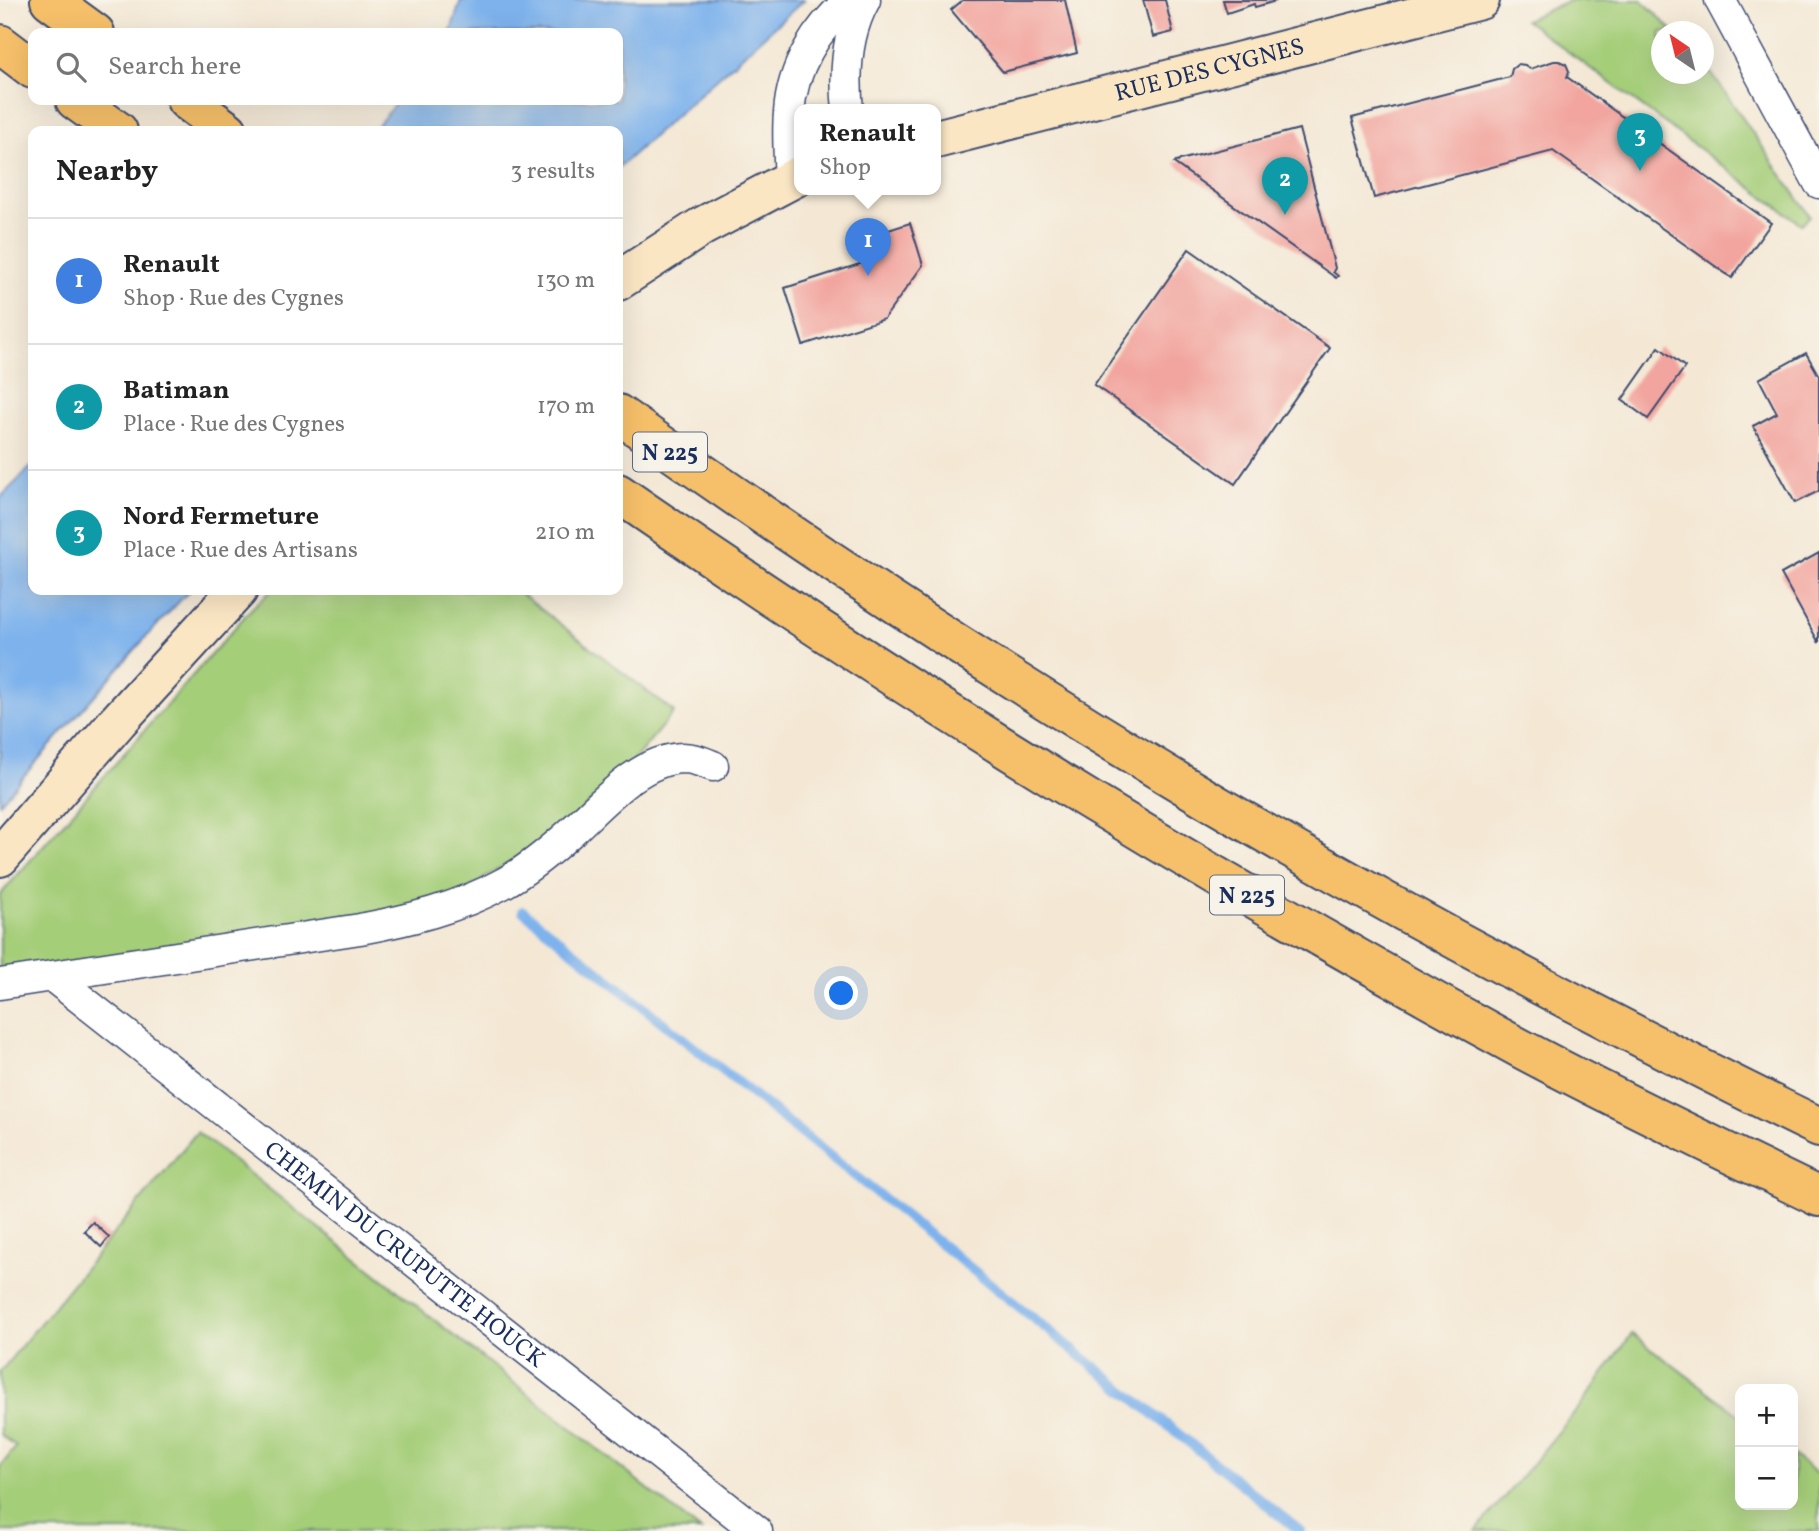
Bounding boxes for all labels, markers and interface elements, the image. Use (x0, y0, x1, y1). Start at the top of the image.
north arrow (1651, 21, 1714, 84)
search box (28, 28, 623, 105)
street label: RUE DES CYGNES (1111, 31, 1308, 112)
icon: search (52, 48, 90, 86)
text: Search here (108, 49, 241, 85)
popup (794, 104, 941, 195)
pin: 3 (1617, 113, 1663, 171)
text: Renault (819, 116, 916, 152)
text: Nearby (56, 151, 158, 193)
text: Shop (819, 152, 871, 184)
text: 3 results (510, 156, 595, 188)
pin: 2 (1262, 157, 1308, 215)
pin: 1 (845, 218, 891, 276)
text: Renault (123, 247, 220, 283)
text: 1 (74, 265, 84, 297)
text: 130 m (536, 265, 595, 297)
text: Shop · Rue des Cygnes (123, 283, 344, 315)
text: Batiman (123, 373, 230, 409)
text: 2 (73, 391, 85, 423)
text: 170 m (537, 391, 595, 423)
text: Place · Rue des Cygnes (123, 409, 345, 441)
road number: N 225 (633, 432, 707, 472)
text: Nord Fermeture (123, 499, 319, 535)
text: 3 (73, 517, 85, 549)
text: 210 m (535, 517, 595, 549)
text: Place · Rue des Artisans (123, 535, 358, 567)
road number: N 225 (1210, 876, 1284, 914)
your location (824, 976, 858, 1010)
street label: CHEMIN DU CRUPUTTE HOUCK (256, 1134, 552, 1377)
map controls (1735, 1384, 1798, 1510)
button: + (1735, 1384, 1798, 1447)
button: − (1735, 1447, 1798, 1510)

